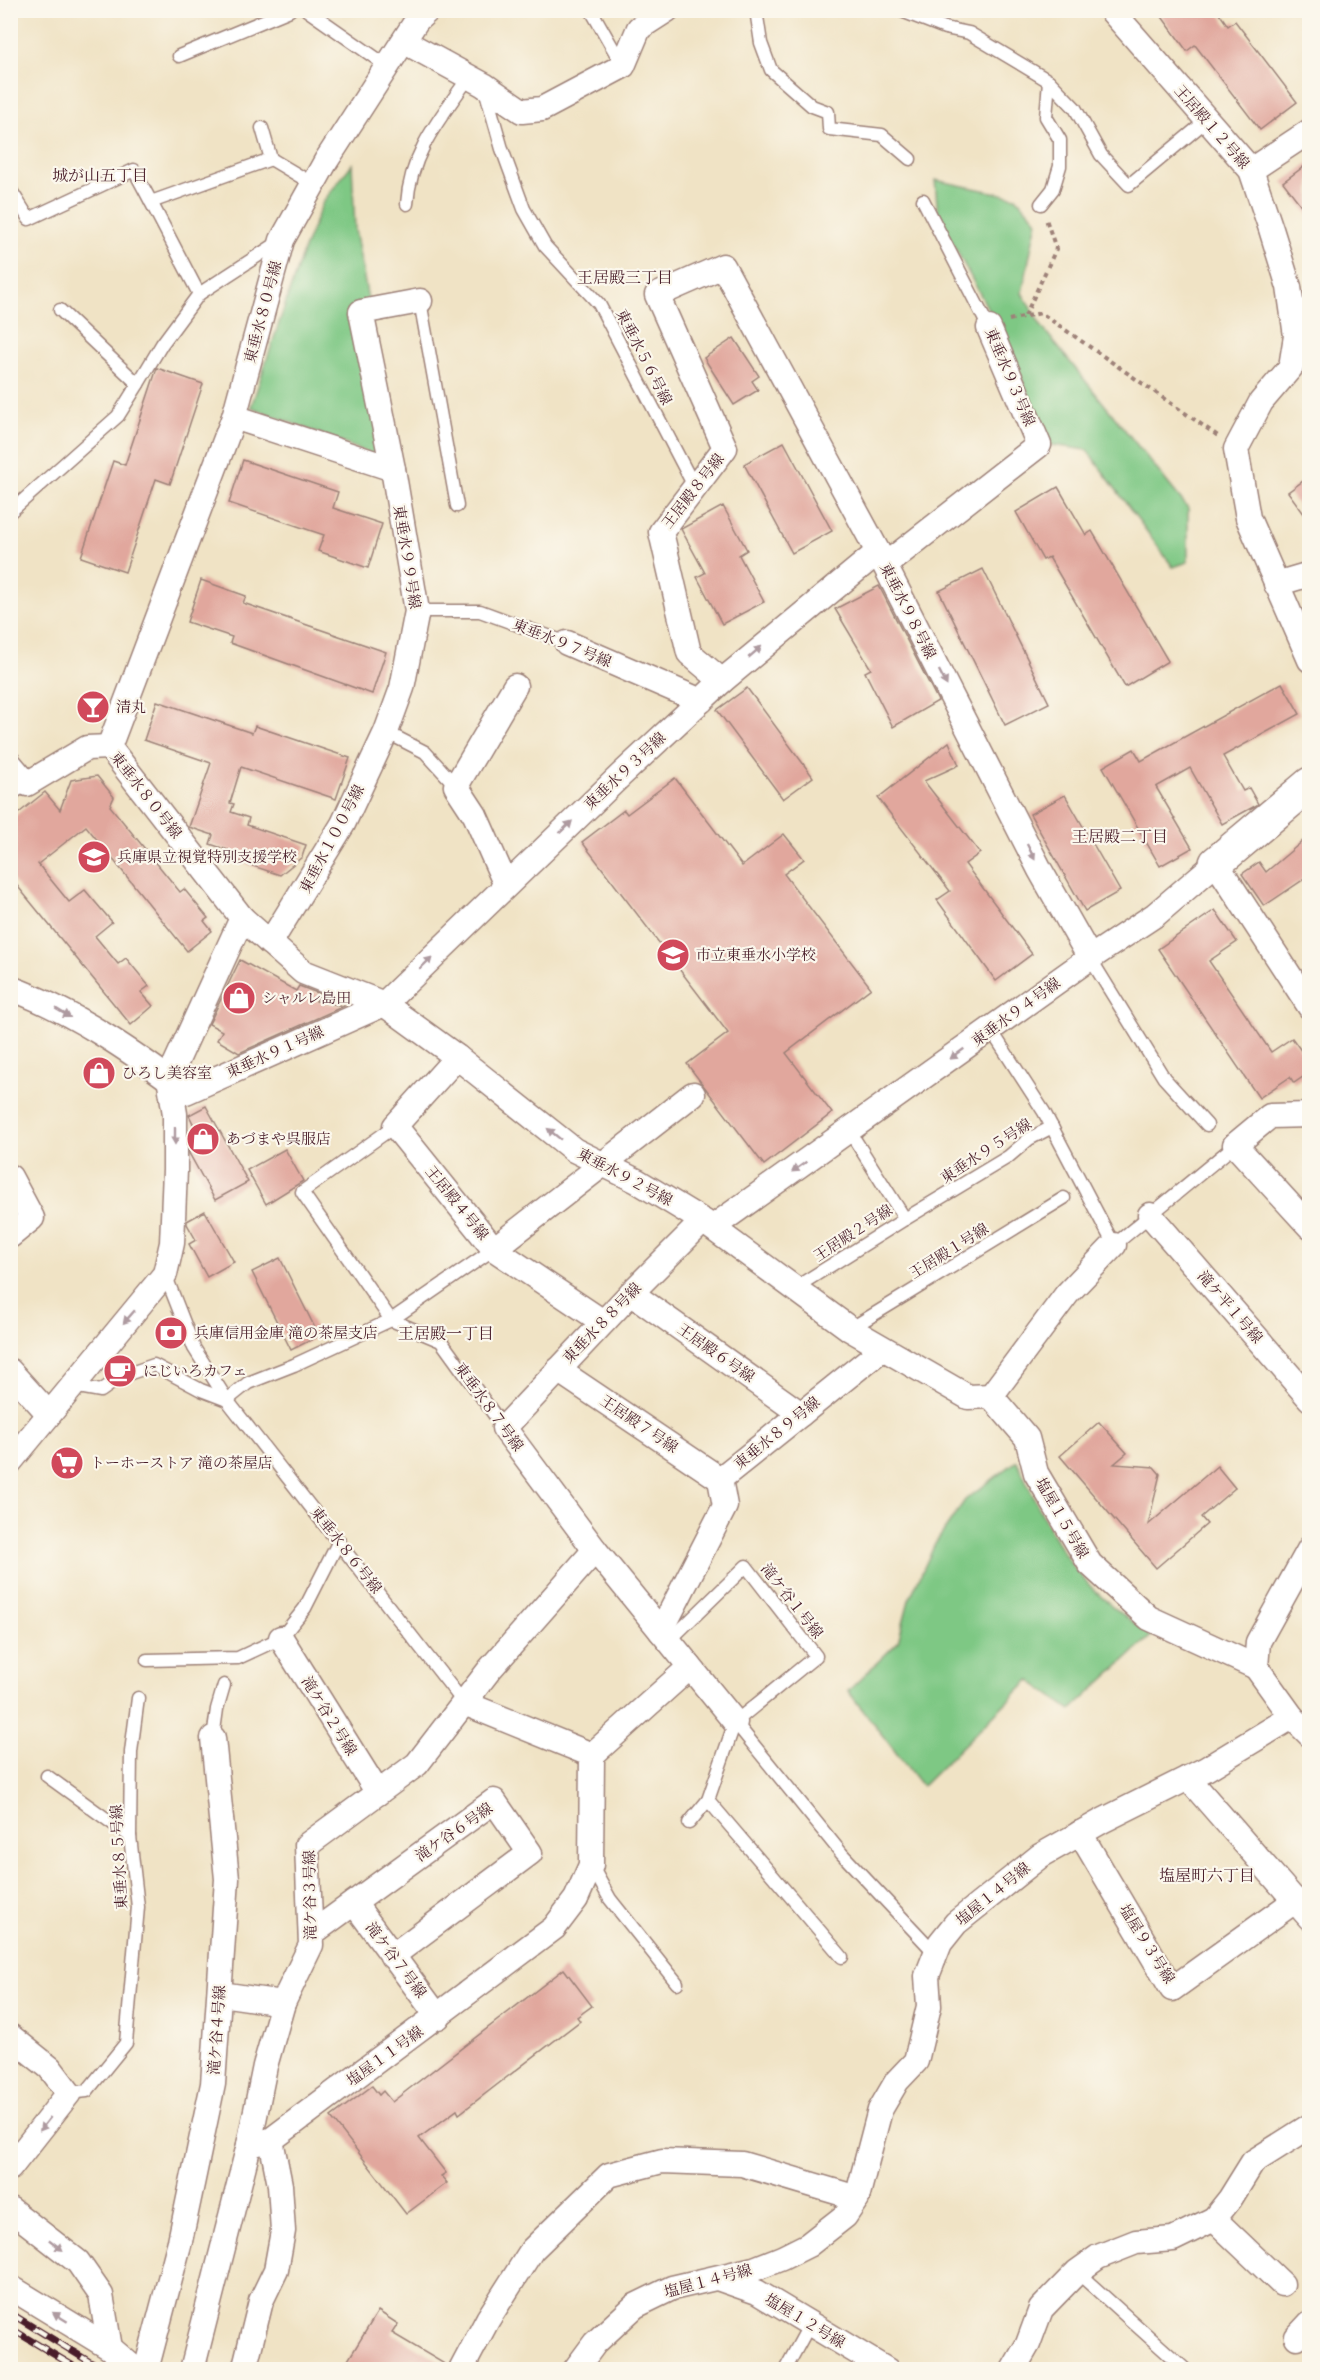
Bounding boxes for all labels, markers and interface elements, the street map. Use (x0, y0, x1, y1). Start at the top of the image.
street label: 王居殿１２号線 (1171, 81, 1254, 173)
district label: 城が山五丁目 (52, 165, 148, 185)
street label: 東垂水８０号線 (240, 259, 285, 365)
district label: 王居殿三丁目 (577, 267, 673, 287)
street label: 東垂水５６号線 (612, 306, 677, 408)
street label: 東垂水９３号線 (981, 325, 1040, 429)
street label: 王居殿８号線 (657, 449, 728, 532)
street label: 東垂水９９号線 (390, 504, 425, 610)
street label: 東垂水９８号線 (876, 560, 941, 662)
street label: 東垂水９７号線 (510, 614, 614, 671)
one-way arrow (748, 645, 763, 659)
one-way arrow (938, 669, 948, 687)
bar icon: 清丸 (75, 689, 111, 725)
place label: 清丸 (116, 697, 146, 716)
street label: 東垂水９３号線 (580, 728, 670, 813)
street label: 東垂水８０号線 (107, 747, 186, 842)
street label: 東垂水１００号線 (295, 781, 368, 896)
one-way arrow (559, 820, 574, 834)
district label: 王居殿二丁目 (1072, 826, 1168, 846)
school or university icon: 兵庫県立視覚特別支援学校 (76, 839, 112, 875)
one-way arrow (1026, 844, 1036, 861)
place label: 兵庫県立視覚特別支援学校 (117, 847, 297, 866)
school or university icon: 市立東垂水小学校 (655, 937, 691, 973)
place label: 市立東垂水小学校 (696, 945, 816, 964)
one-way arrow (419, 956, 433, 970)
street label: 東垂水９４号線 (968, 973, 1064, 1050)
shop icon: シャルレ島田 (221, 980, 257, 1016)
place label: シャルレ島田 (262, 988, 351, 1007)
one-way arrow (55, 1007, 71, 1018)
street label: 東垂水９１号線 (223, 1022, 327, 1082)
one-way arrow (950, 1048, 966, 1060)
shop icon: ひろし美容室 (81, 1055, 117, 1091)
place label: ひろし美容室 (122, 1063, 212, 1082)
street label: 東垂水９５号線 (937, 1114, 1035, 1187)
shop icon: あづまや呉服店 (185, 1121, 221, 1157)
one-way arrow (170, 1127, 180, 1146)
one-way arrow (546, 1128, 562, 1141)
place label: あづまや呉服店 (226, 1129, 331, 1148)
street label: 東垂水９２号線 (574, 1144, 676, 1210)
one-way arrow (791, 1161, 807, 1173)
street label: 王居殿４号線 (422, 1162, 493, 1244)
street label: 王居殿２号線 (810, 1200, 896, 1265)
street label: 王居殿１号線 (906, 1219, 992, 1282)
street label: 滝ケ平１号線 (1194, 1266, 1267, 1347)
street label: 東垂水８８号線 (558, 1278, 645, 1367)
one-way arrow (123, 1309, 136, 1324)
bank icon: 兵庫信用金庫 滝の茶屋支店 (153, 1315, 189, 1351)
street label: 王居殿６号線 (674, 1319, 759, 1386)
place label: 兵庫信用金庫 滝の茶屋支店 (194, 1323, 378, 1342)
district label: 王居殿一丁目 (398, 1323, 494, 1343)
cafe icon: にじいろカフェ (102, 1353, 138, 1389)
street label: 東垂水８７号線 (451, 1359, 528, 1455)
place label: にじいろカフェ (143, 1361, 247, 1380)
street label: 王居殿７号線 (597, 1391, 682, 1457)
street label: 東垂水８９号線 (730, 1392, 823, 1473)
supermarket icon: トーホーストア 滝の茶屋店 (49, 1445, 85, 1481)
place label: トーホーストア 滝の茶屋店 (90, 1453, 273, 1472)
street label: 塩屋１５号線 (1032, 1474, 1093, 1561)
street label: 東垂水８６号線 (307, 1502, 386, 1597)
street label: 滝ケ谷１号線 (757, 1559, 828, 1642)
street label: 滝ケ谷２号線 (298, 1673, 361, 1759)
street label: 滝ケ谷６号線 (411, 1798, 496, 1865)
street label: 東垂水８５号線 (106, 1804, 131, 1910)
street label: 滝ケ谷３号線 (299, 1850, 320, 1940)
street label: 塩屋１４号線 (952, 1858, 1034, 1929)
district label: 塩屋町六丁目 (1159, 1865, 1255, 1885)
street label: 塩屋９３号線 (1116, 1901, 1179, 1987)
street label: 滝ケ谷７号線 (362, 1918, 431, 2001)
street label: 滝ケ谷４号線 (204, 1984, 229, 2076)
street label: 塩屋１１号線 (343, 2021, 427, 2090)
one-way arrow (40, 2116, 52, 2131)
one-way arrow (49, 2238, 64, 2250)
street label: 塩屋１４号線 (662, 2260, 754, 2301)
street label: 塩屋１２号線 (762, 2289, 849, 2352)
one-way arrow (52, 2312, 68, 2323)

